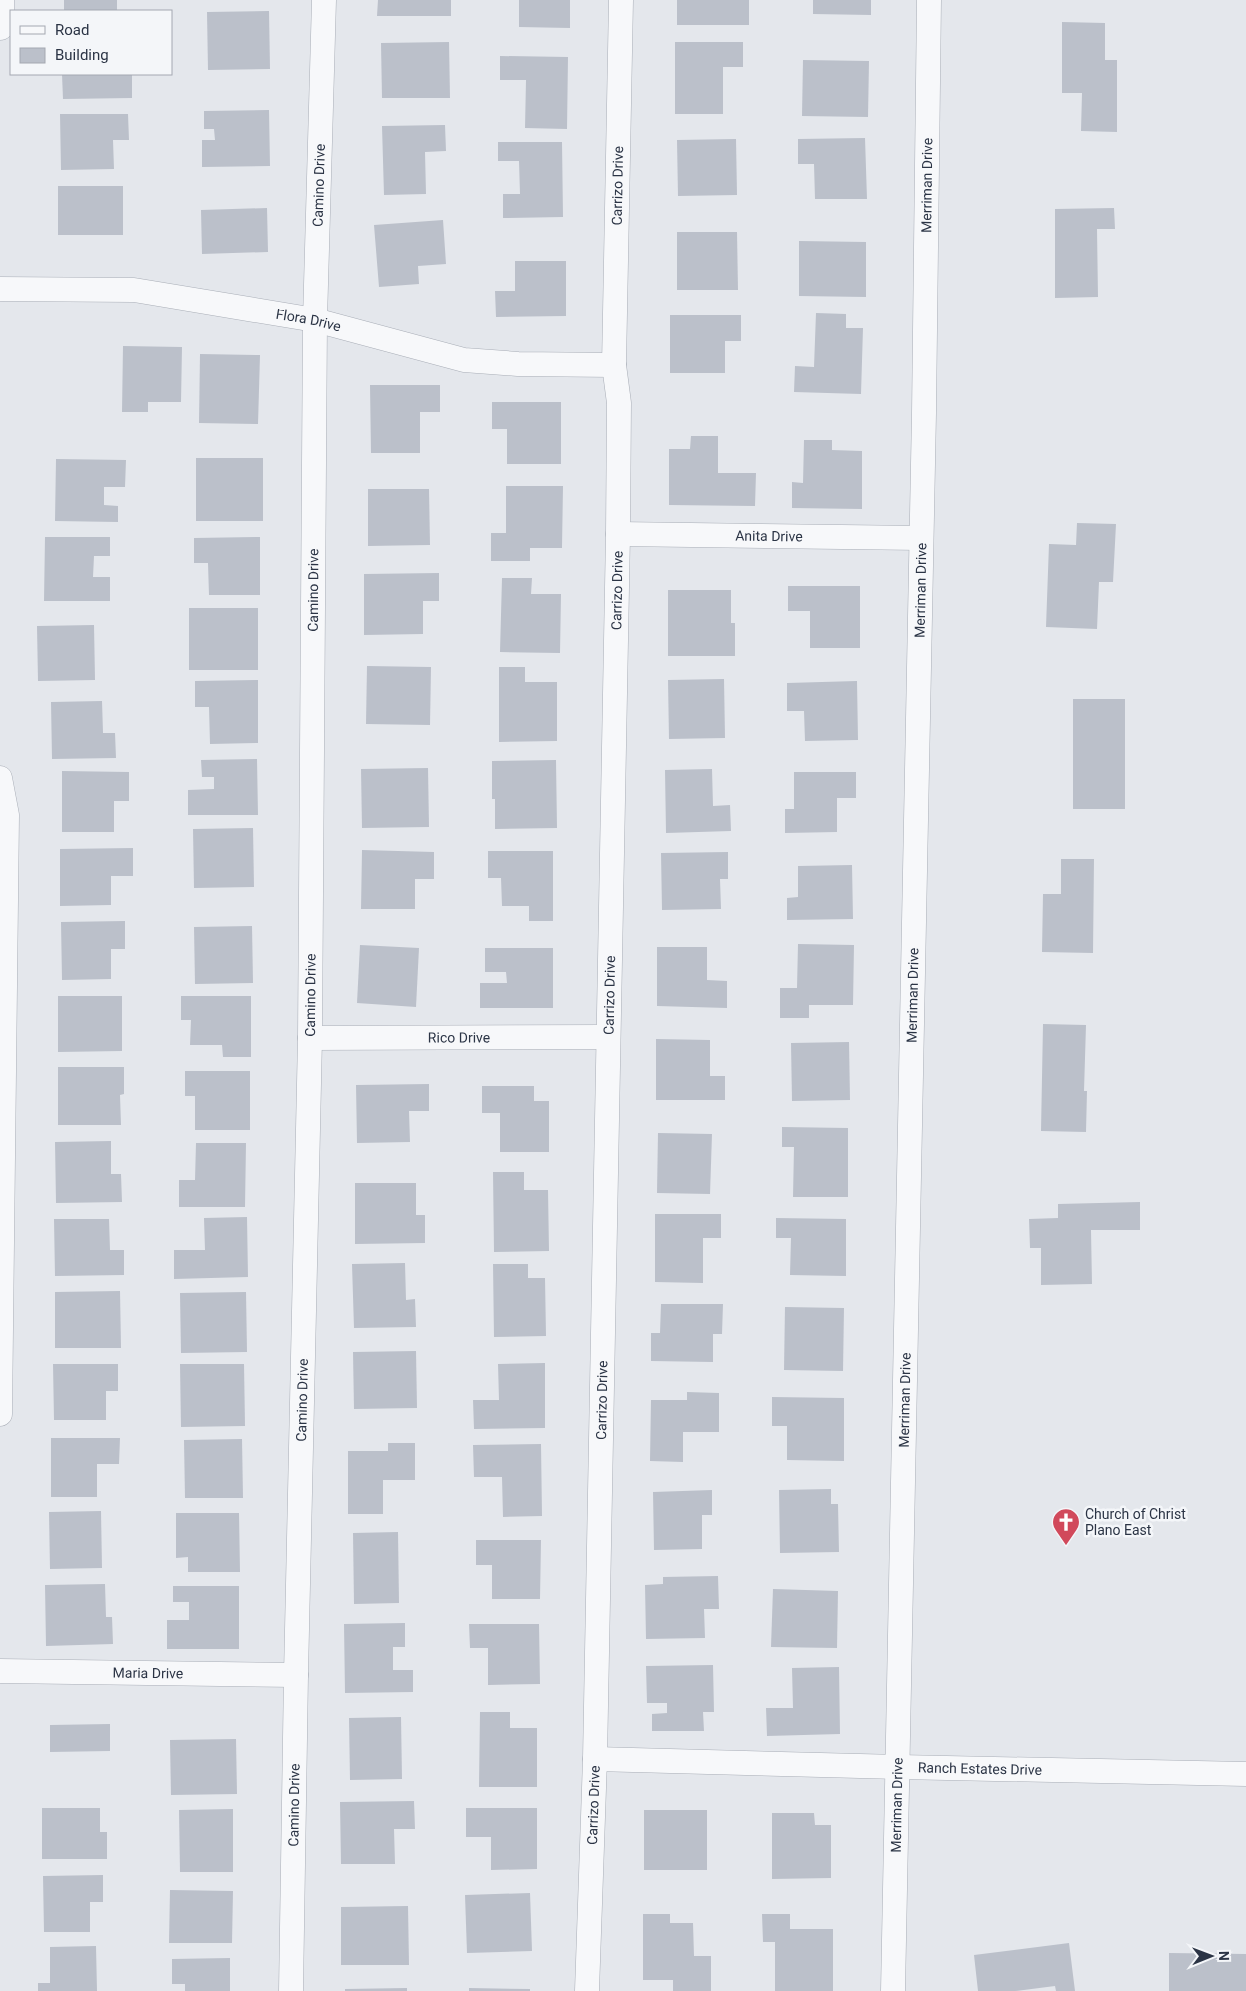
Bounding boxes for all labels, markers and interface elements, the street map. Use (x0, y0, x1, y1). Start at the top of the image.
legend (10, 10, 172, 75)
text: Road (55, 21, 89, 39)
text: Building (55, 46, 109, 64)
street label: Merriman Drive (918, 138, 935, 233)
street label: Camino Drive (310, 143, 328, 227)
street label: Carrizo Drive (609, 146, 626, 226)
street label: Flora Drive (275, 306, 343, 335)
street label: Anita Drive (735, 528, 803, 544)
street label: Merriman Drive (912, 543, 929, 638)
street label: Camino Drive (305, 549, 321, 632)
street label: Carrizo Drive (608, 550, 626, 630)
street label: Merriman Drive (904, 947, 921, 1043)
street label: Camino Drive (302, 954, 319, 1037)
street label: Carrizo Drive (601, 955, 618, 1035)
street label: Rico Drive (428, 1029, 490, 1046)
street label: Merriman Drive (896, 1352, 914, 1448)
street label: Camino Drive (293, 1358, 311, 1442)
street label: Carrizo Drive (593, 1360, 610, 1440)
place label: Church of Christ Plano East (1085, 1506, 1186, 1538)
church icon: Church of Christ Plano East (1051, 1507, 1081, 1546)
street label: Maria Drive (113, 1665, 183, 1681)
street label: Merriman Drive (888, 1757, 906, 1853)
street label: Ranch Estates Drive (918, 1759, 1042, 1778)
street label: Camino Drive (285, 1763, 303, 1847)
street label: Carrizo Drive (584, 1765, 603, 1845)
north arrow (1186, 1931, 1236, 1981)
text: N (1216, 1951, 1232, 1961)

